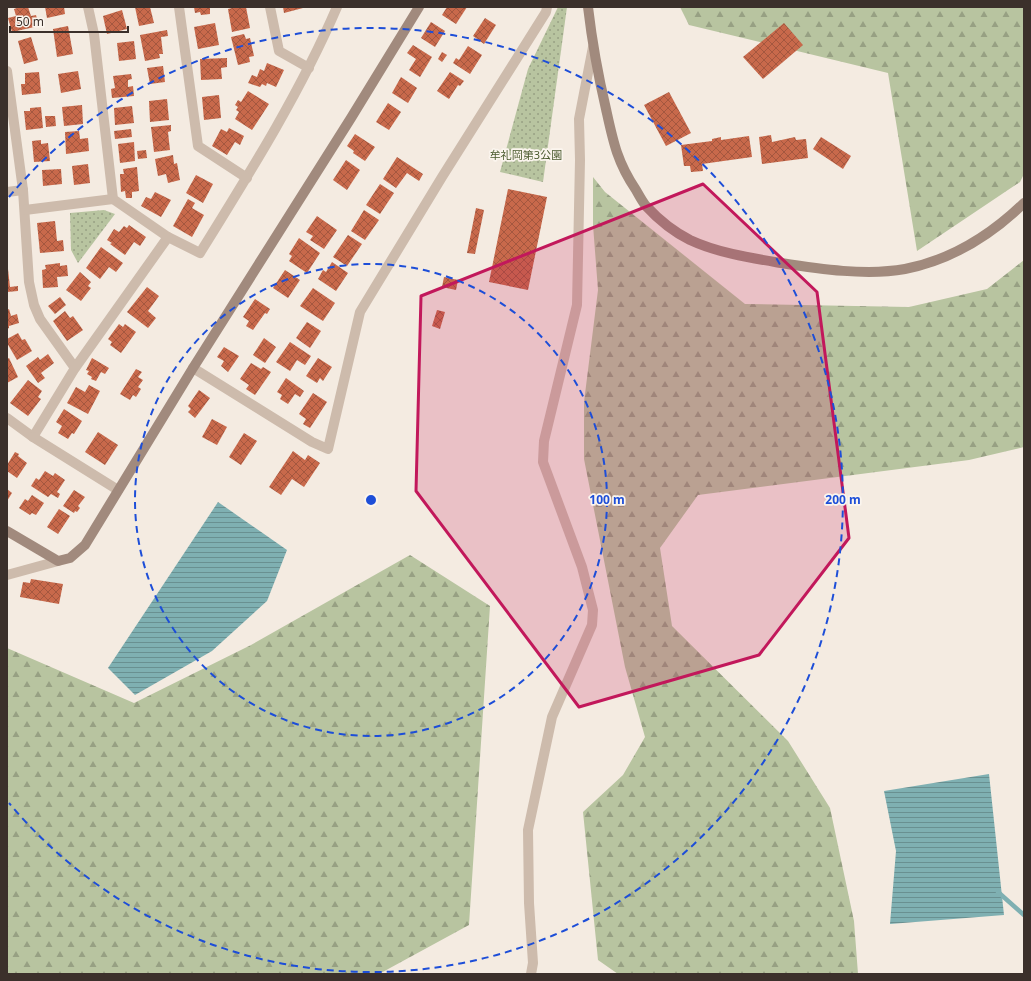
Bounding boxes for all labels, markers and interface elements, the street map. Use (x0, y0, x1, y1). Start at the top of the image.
scale bar (10, 8, 128, 34)
text: 50 m (16, 13, 44, 30)
park label: 牟礼岡第3公園 (490, 147, 562, 162)
text: 100 m (589, 491, 625, 508)
text: 200 m (825, 491, 861, 508)
centre of rings (364, 493, 378, 507)

